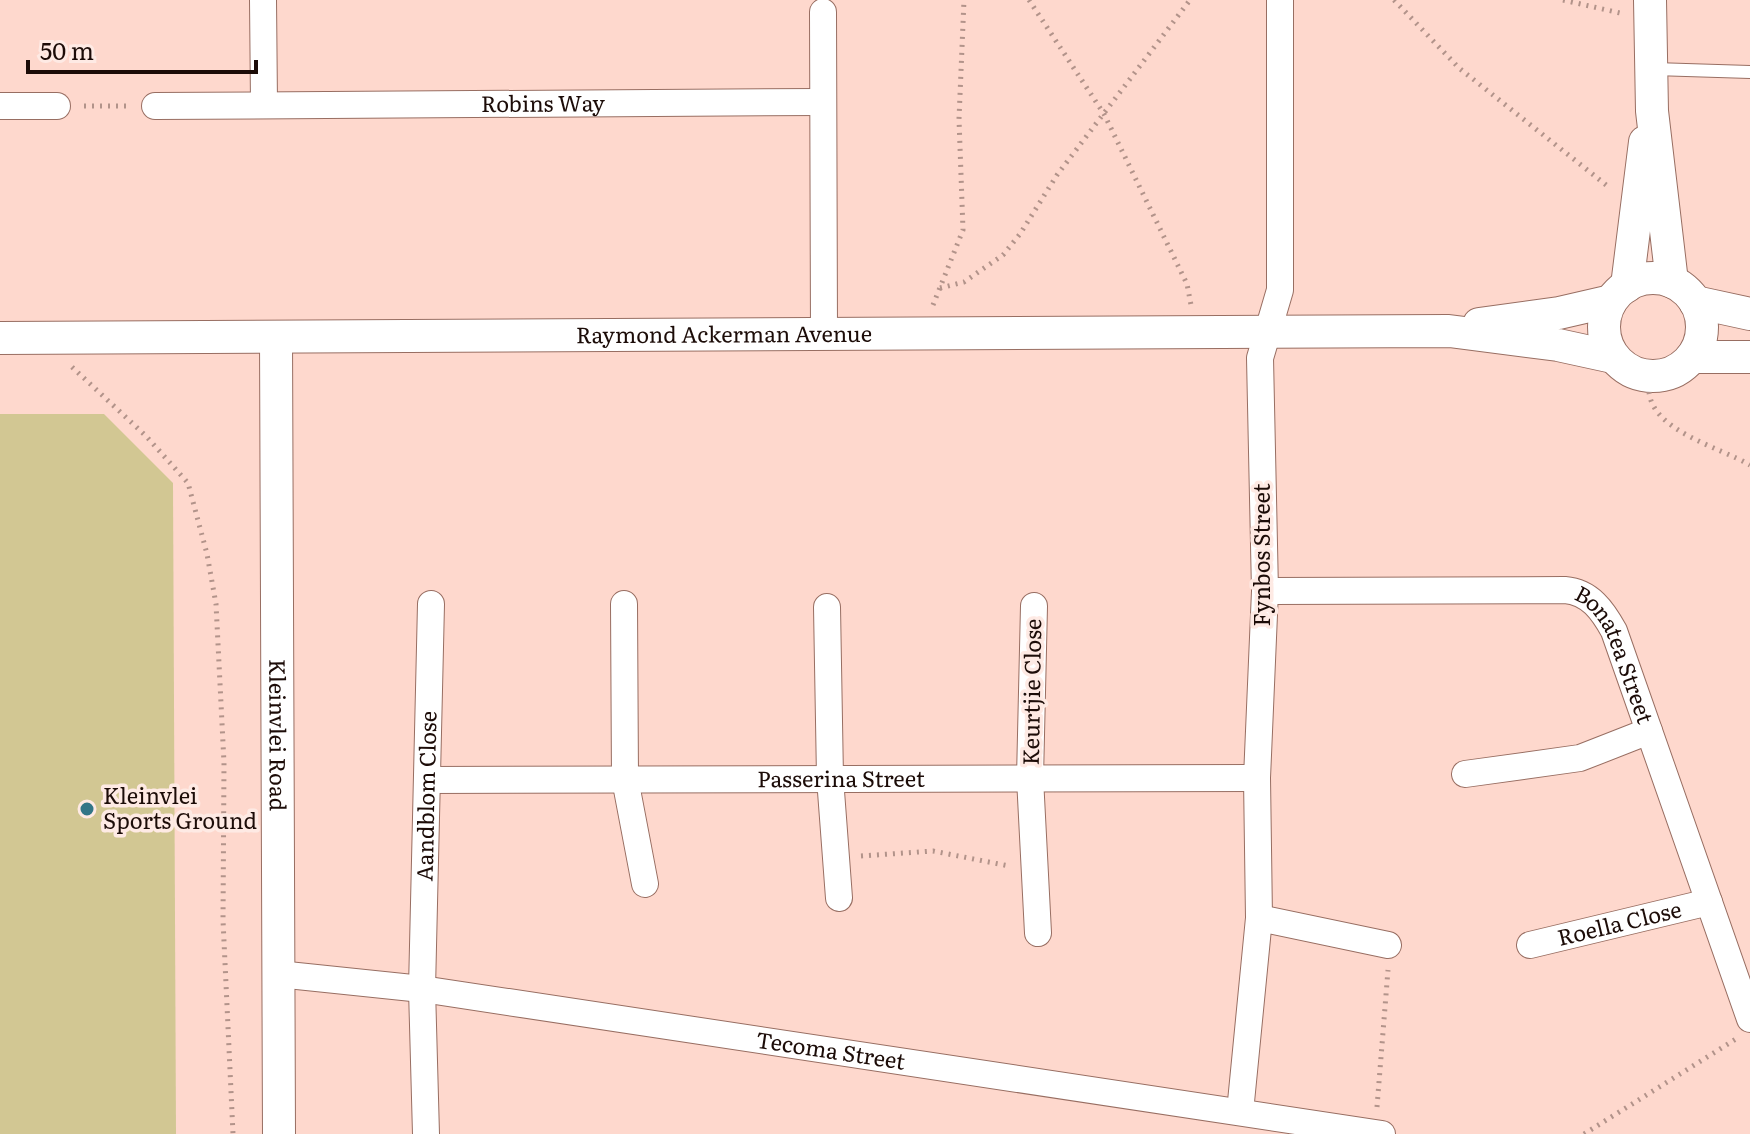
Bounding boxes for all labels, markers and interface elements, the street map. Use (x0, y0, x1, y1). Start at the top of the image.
scale bar (28, 24, 256, 74)
text: 50 m (40, 32, 94, 67)
street label: Robins Way (481, 85, 605, 119)
street label: Raymond Ackerman Avenue (576, 316, 872, 350)
street label: Fynbos Street (1244, 483, 1277, 627)
street label: Bonatea Street (1570, 576, 1663, 728)
street label: Keurtjie Close (1013, 618, 1048, 766)
street label: Kleinvlei Road (262, 659, 296, 811)
street label: Aandblom Close (407, 710, 443, 882)
street label: Passerina Street (757, 761, 925, 794)
place label: Kleinvlei Sports Ground (103, 778, 257, 836)
marker: Kleinvlei Sports Ground (78, 800, 96, 818)
street label: Roella Close (1554, 891, 1684, 953)
street label: Tecoma Street (754, 1022, 908, 1077)

